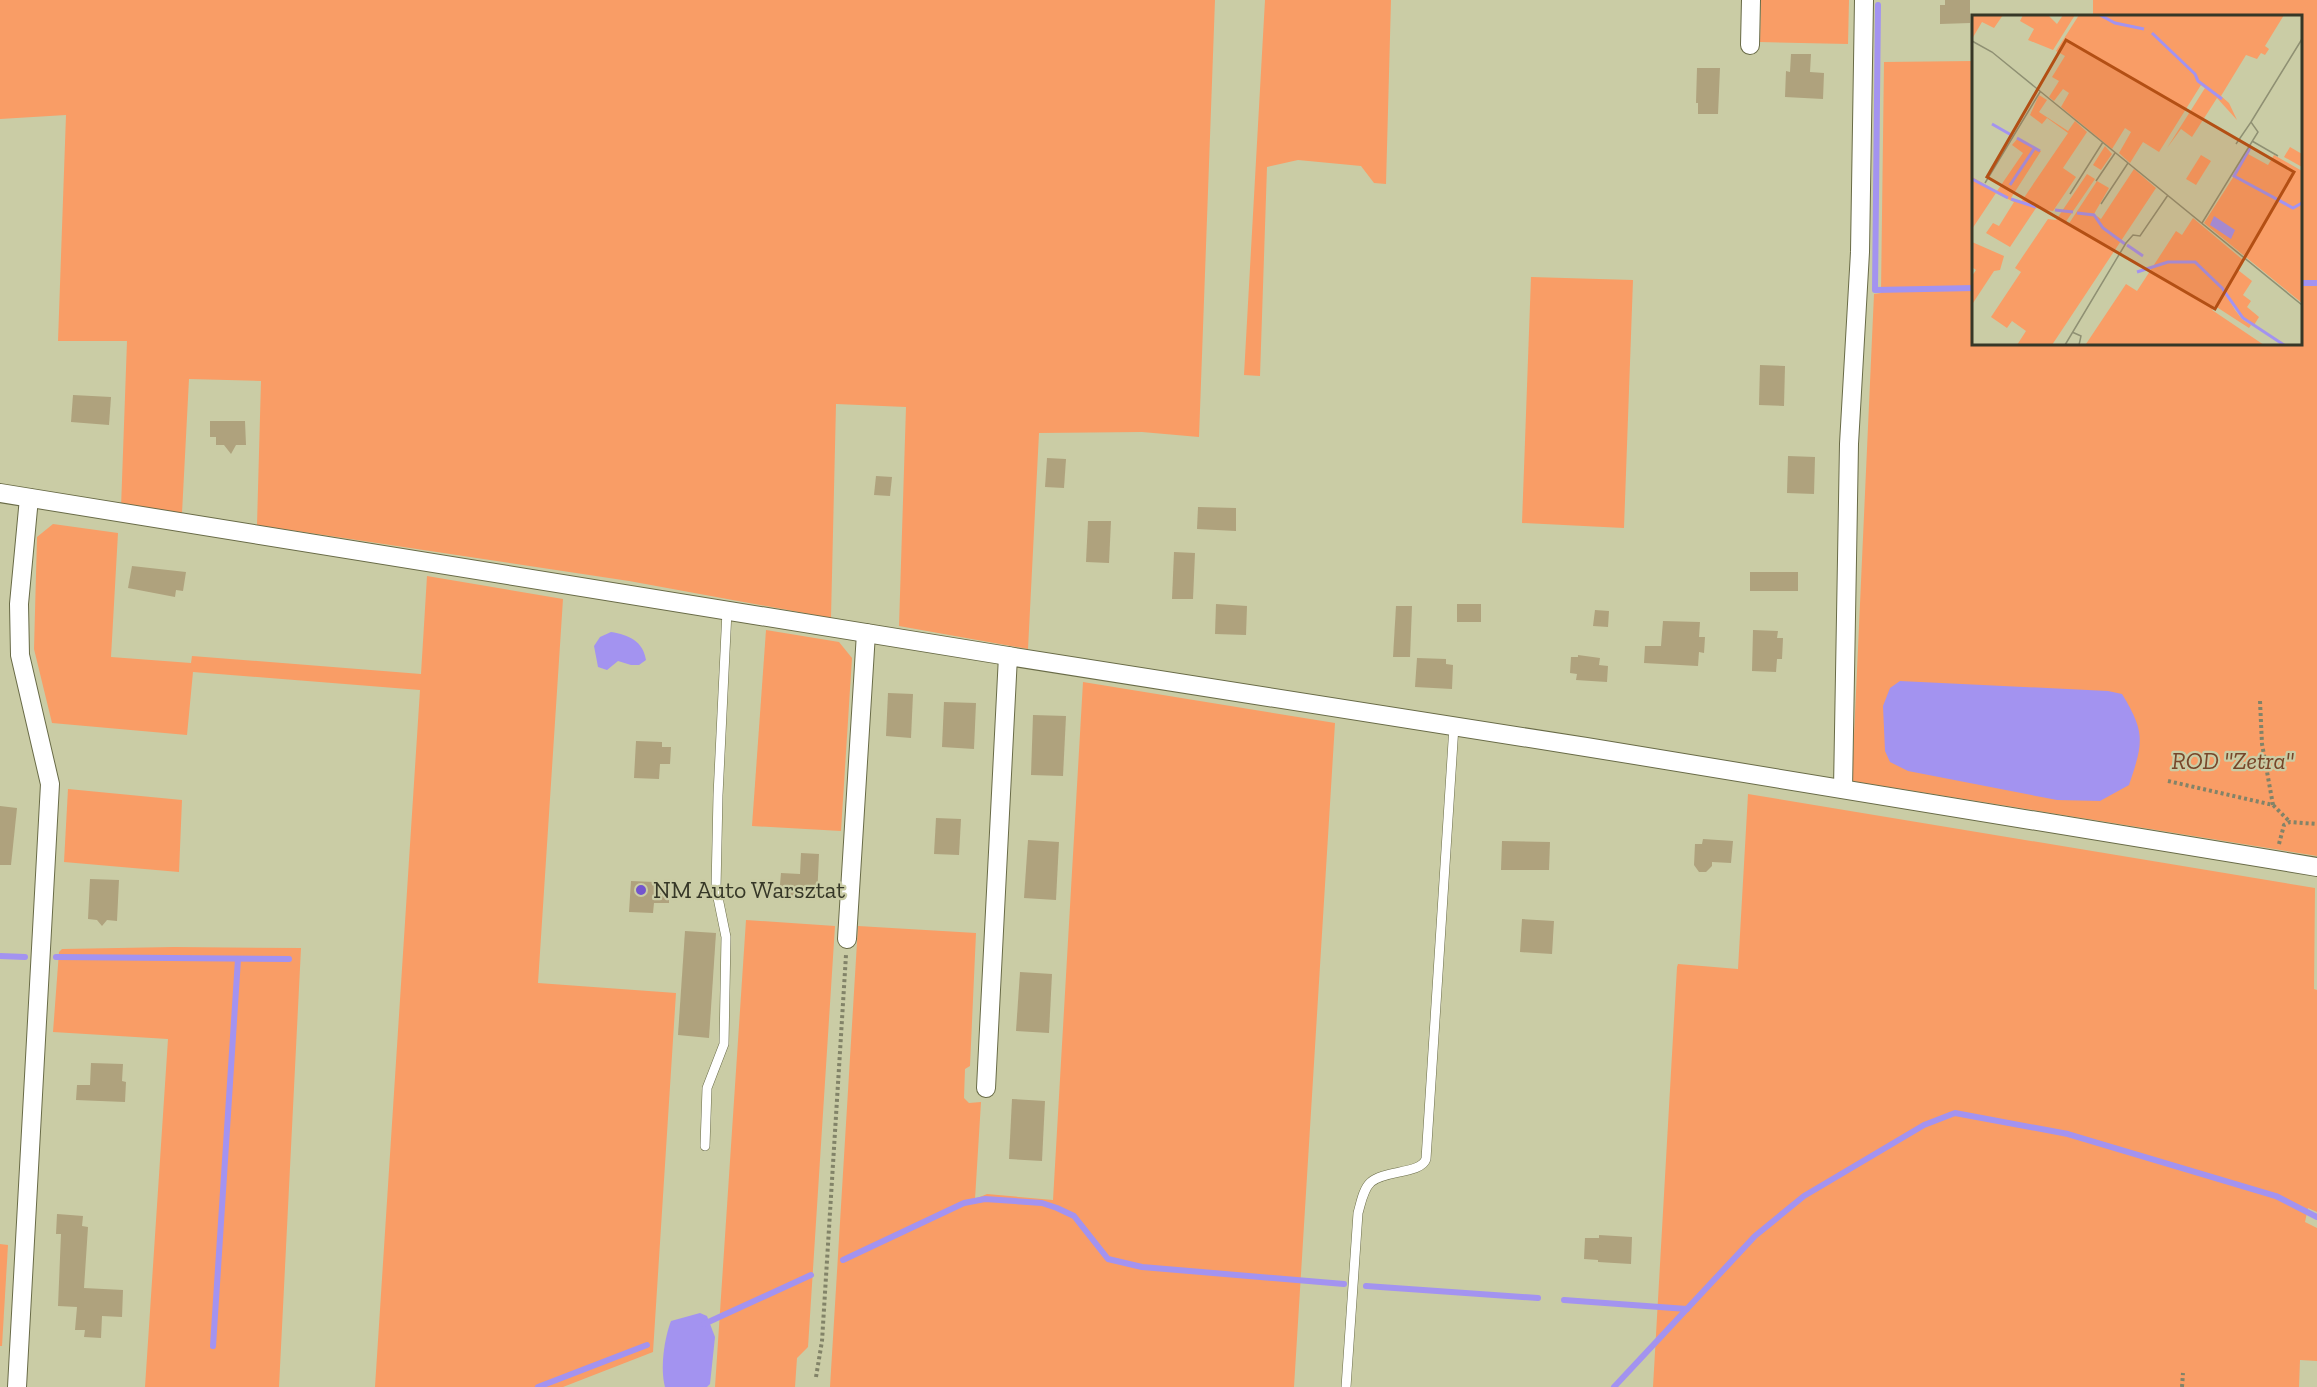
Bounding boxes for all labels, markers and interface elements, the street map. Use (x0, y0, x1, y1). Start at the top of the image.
inset map (1972, 15, 2302, 345)
park label: ROD "Zetra" (2172, 746, 2295, 775)
place label: NM Auto Warsztat (653, 875, 845, 904)
marker: NM Auto Warsztat (634, 883, 648, 897)

